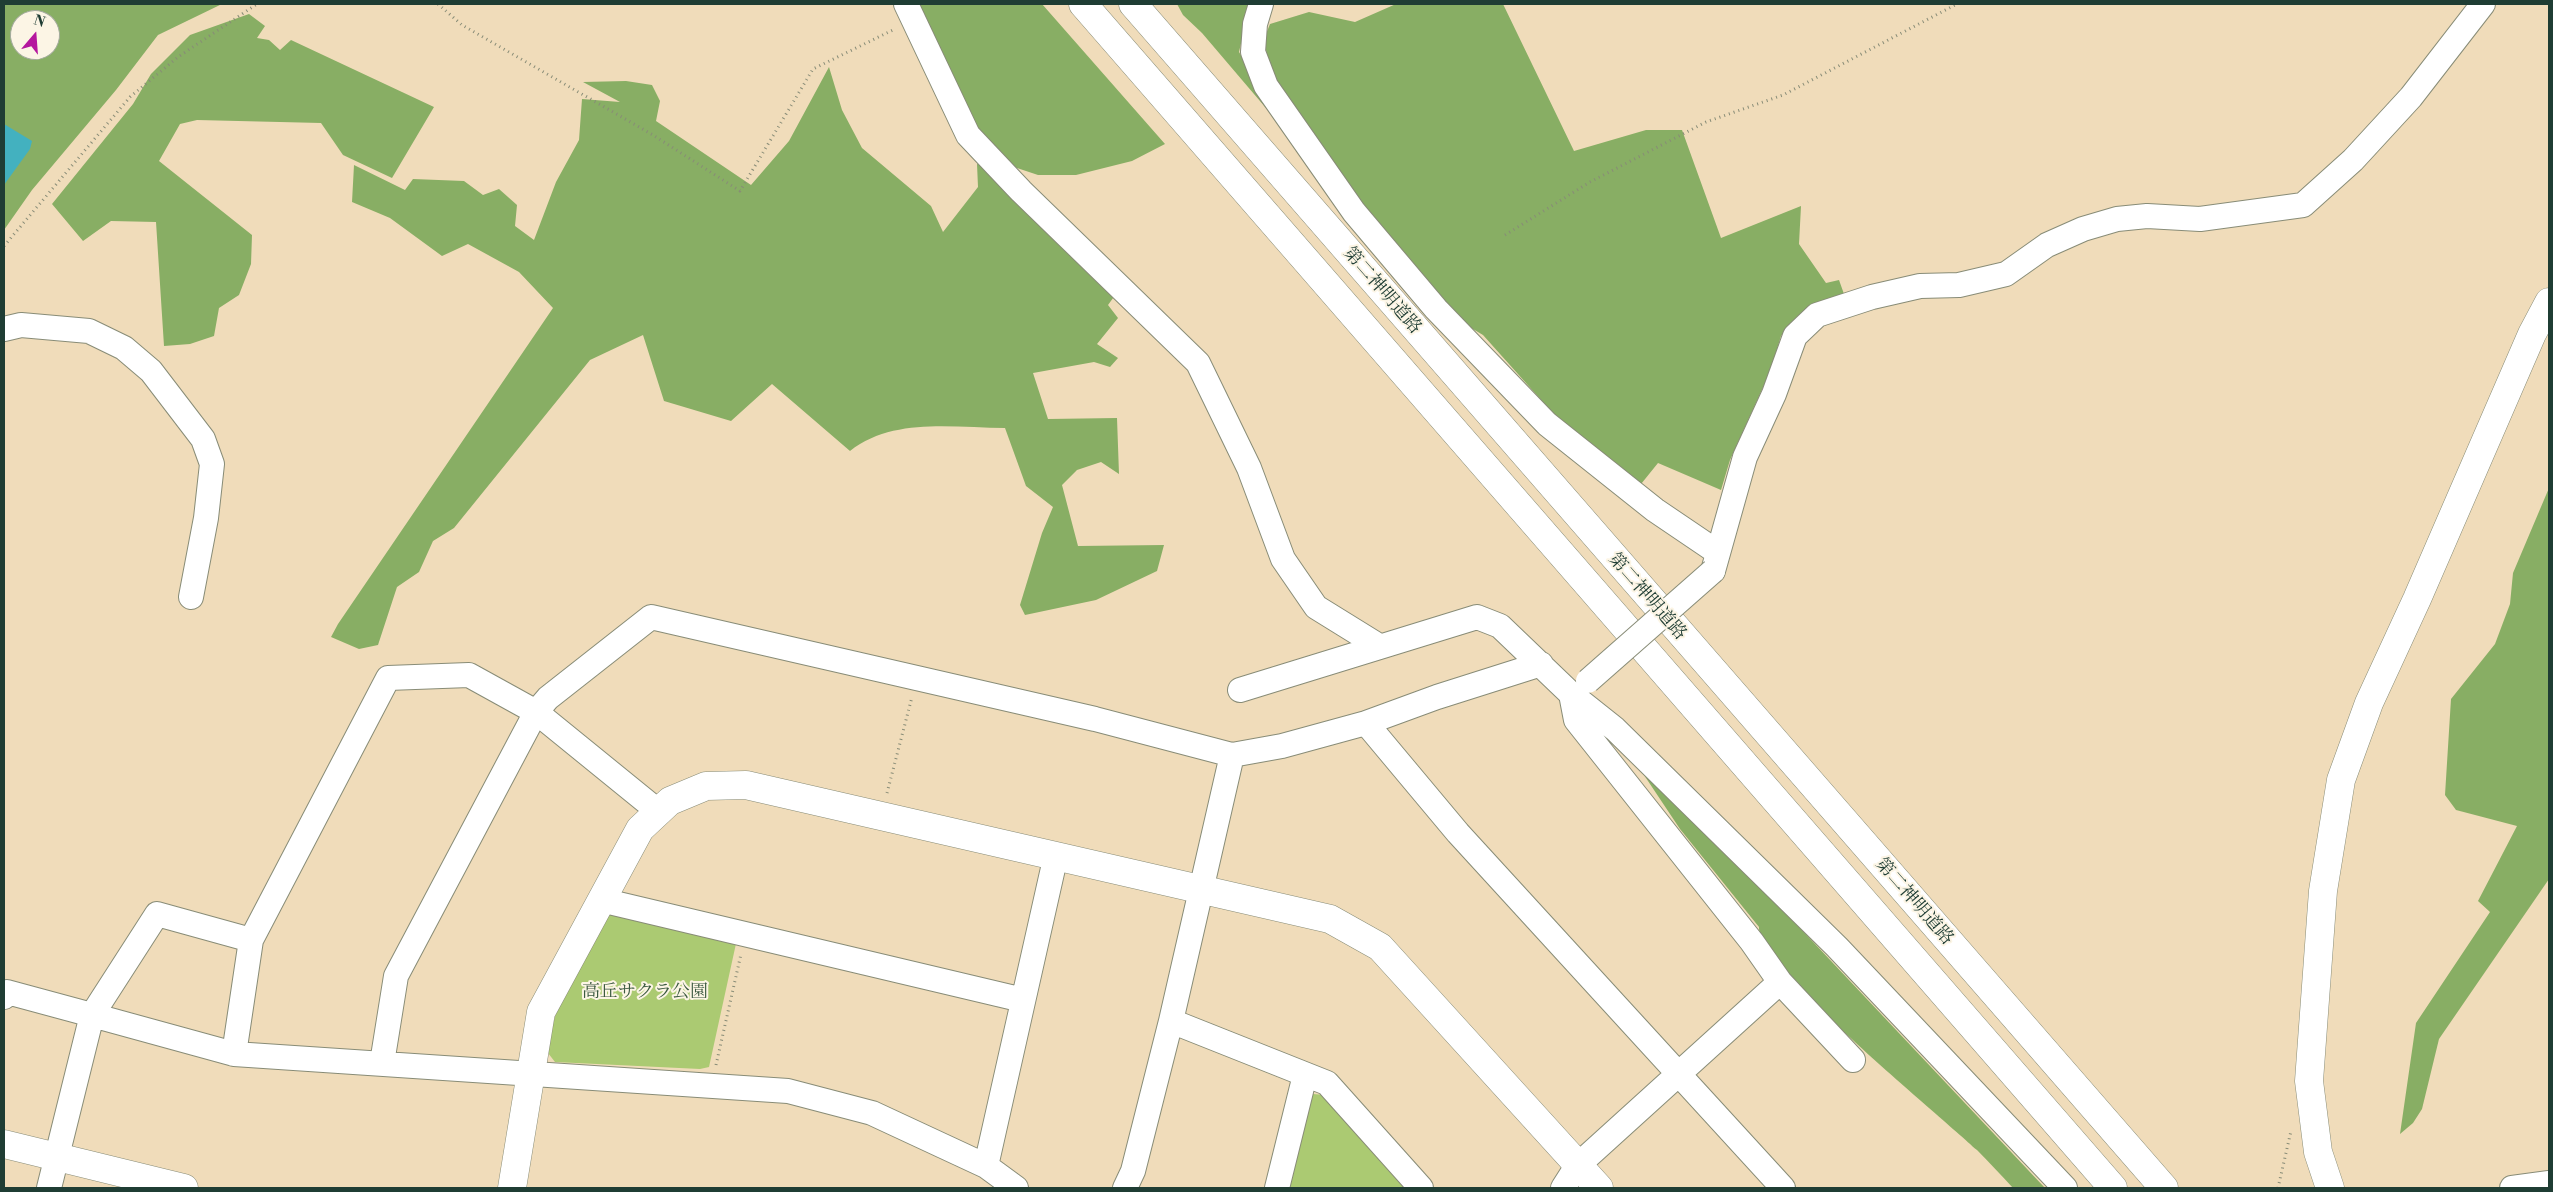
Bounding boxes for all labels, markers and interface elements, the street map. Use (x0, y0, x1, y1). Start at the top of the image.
north arrow (10, 10, 60, 60)
text: N (31, 11, 47, 32)
street label: 第二神明道路 (1338, 243, 1426, 339)
street label: 第二神明道路 (1603, 549, 1691, 645)
street label: 第二神明道路 (1870, 854, 1958, 950)
park label: 高丘サクラ公園 (582, 982, 708, 1004)

